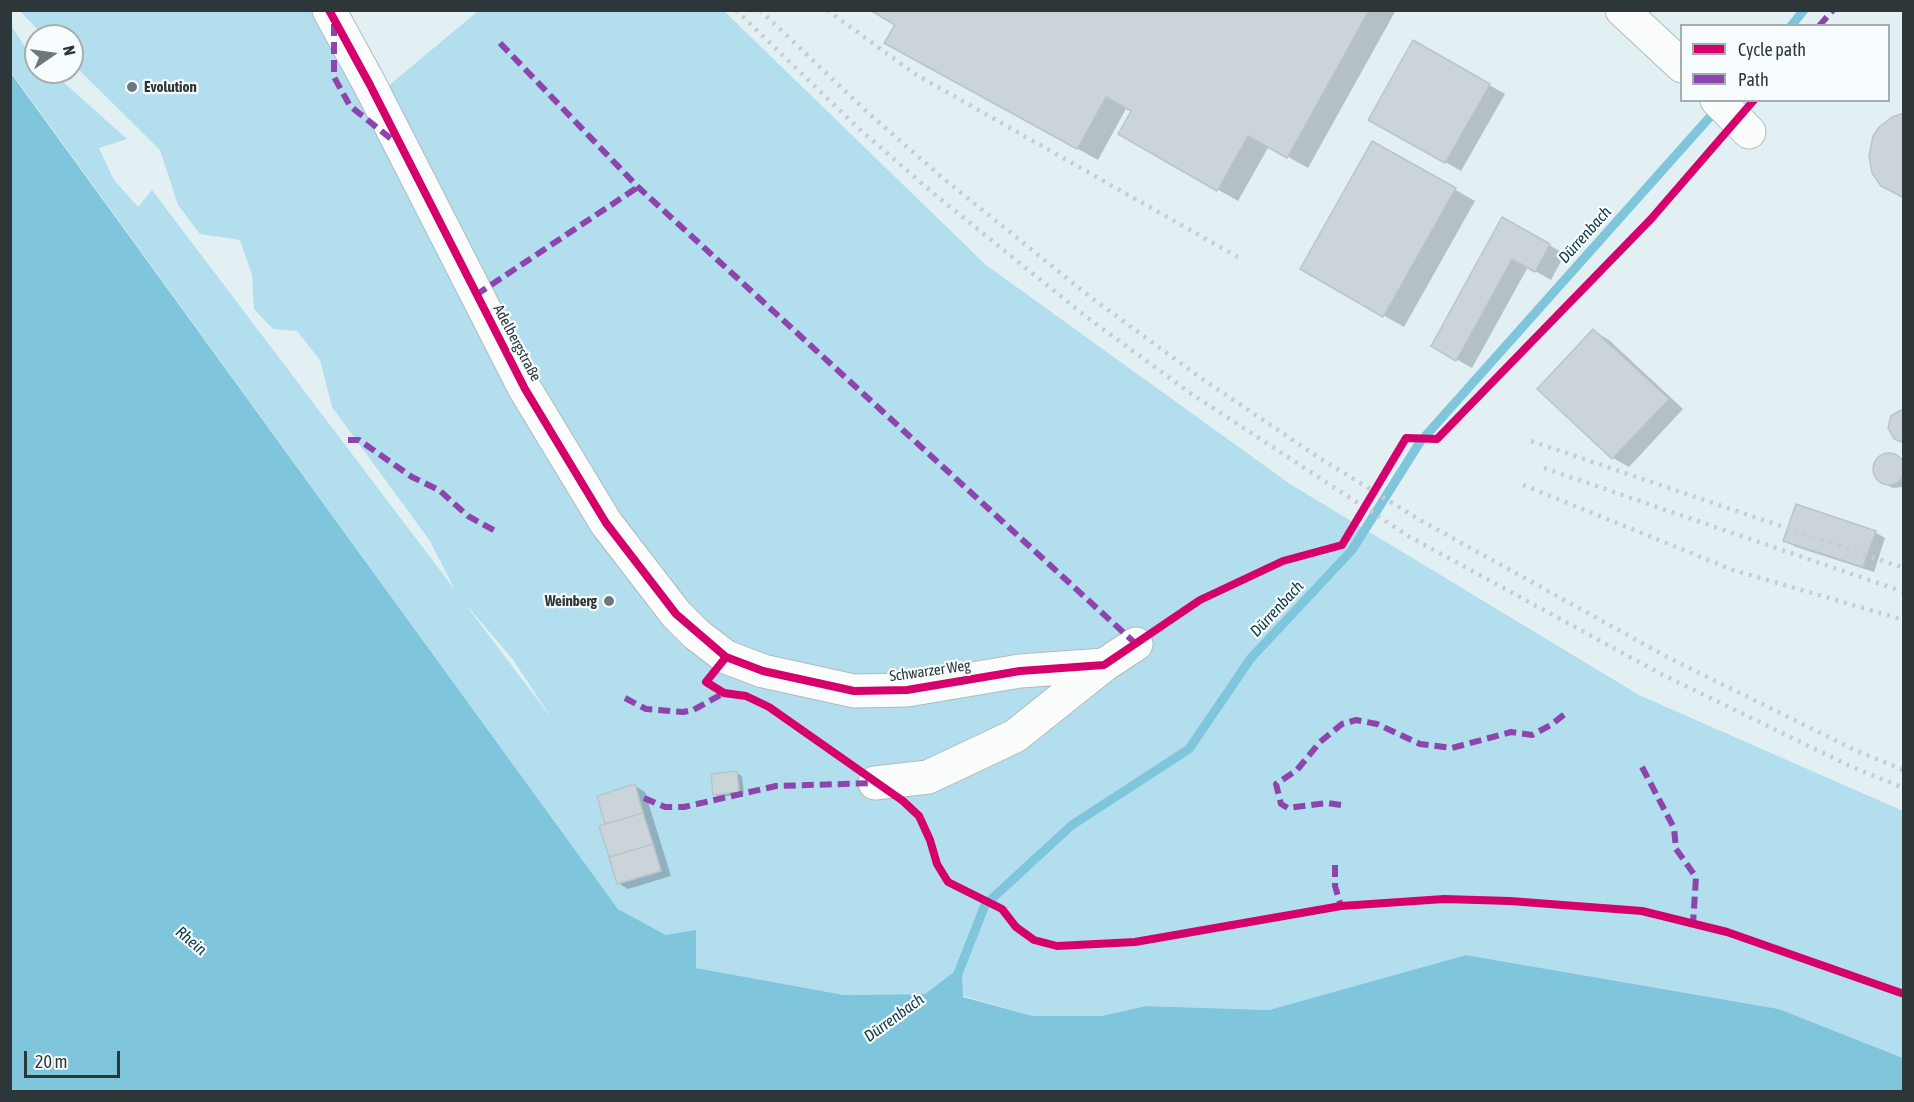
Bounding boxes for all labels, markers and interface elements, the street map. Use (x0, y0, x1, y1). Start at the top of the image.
north arrow (24, 24, 84, 84)
legend (1680, 24, 1890, 102)
text: Cycle path (1738, 39, 1806, 60)
text: N (60, 44, 79, 57)
text: Path (1738, 69, 1769, 90)
place label: Evolution (144, 78, 197, 96)
marker: Evolution (125, 80, 139, 94)
water label: Dürrenbach (1555, 203, 1615, 267)
street label: Adelbergstraße (489, 302, 545, 384)
water label: Dürrenbach (1246, 577, 1308, 641)
place label: Weinberg (545, 592, 597, 610)
marker: Weinberg (602, 594, 616, 608)
street label: Schwarzer Weg (888, 656, 972, 686)
water label: Rhein (172, 923, 210, 959)
water label: Dürrenbach (860, 990, 928, 1046)
scale bar (27, 1039, 123, 1077)
text: 20 m (35, 1051, 67, 1072)

